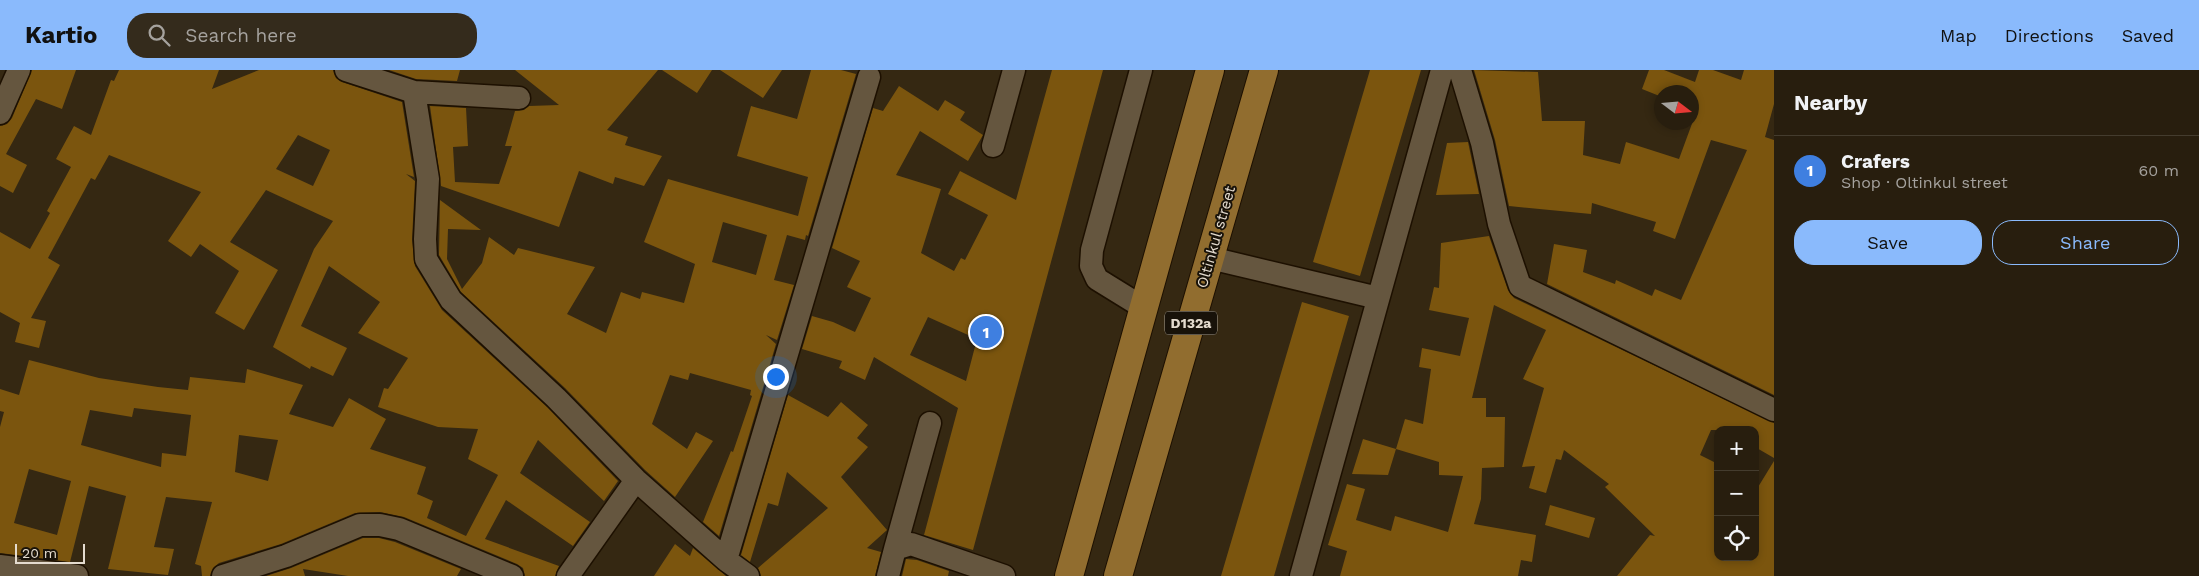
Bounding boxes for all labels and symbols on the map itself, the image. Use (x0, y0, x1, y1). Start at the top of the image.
north arrow (1654, 85, 1699, 130)
street label: Oltinkul street (1193, 183, 1239, 290)
road number: D132a (1165, 312, 1217, 334)
pin: 1 (970, 313, 1002, 351)
your location (763, 364, 789, 390)
scale bar (15, 541, 85, 564)

